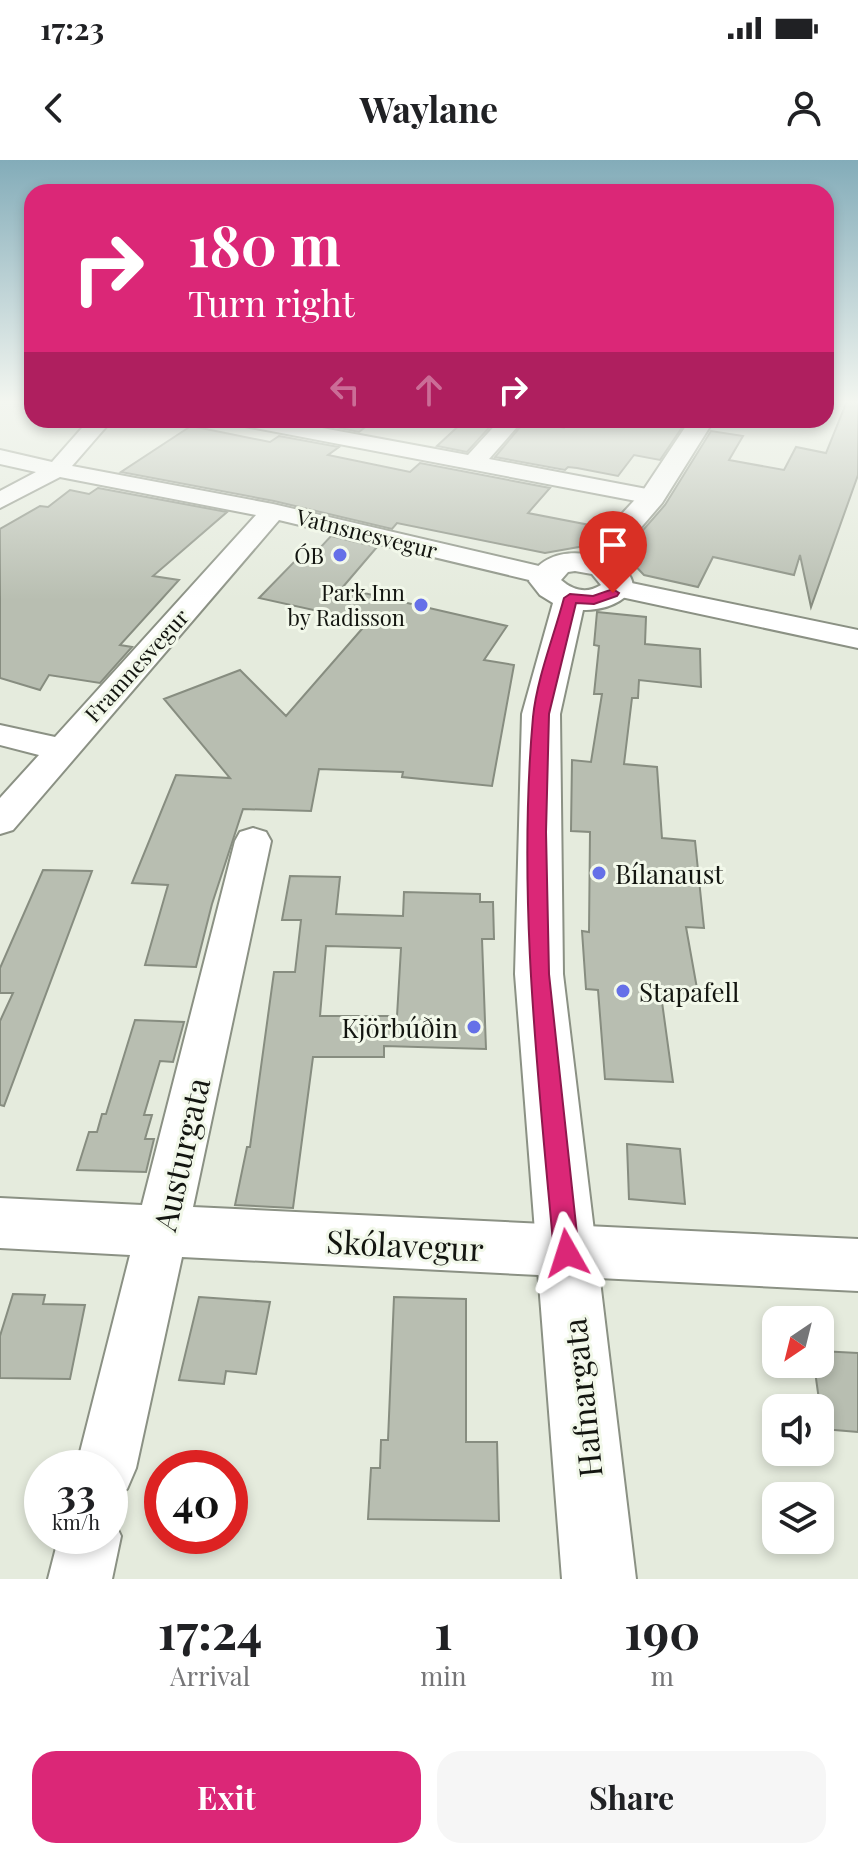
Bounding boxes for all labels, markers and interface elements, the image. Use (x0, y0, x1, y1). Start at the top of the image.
text: 17:23 (40, 8, 104, 48)
text: Waylane (360, 84, 498, 132)
icon: back (32, 86, 76, 130)
icon: person (782, 86, 826, 130)
text: 180 m (188, 206, 341, 281)
icon: right (56, 216, 160, 320)
text: Turn right (188, 278, 355, 326)
icon: left (323, 368, 367, 412)
icon: ahead (407, 368, 451, 412)
icon: right (491, 368, 535, 412)
street label: Vatnsnesvegur (292, 501, 441, 565)
pin (579, 511, 647, 593)
icon: arrive (591, 523, 635, 567)
place label: ÓB (294, 540, 324, 570)
marker: ÓB (331, 546, 349, 564)
place label: Park Inn by Radisson (288, 577, 405, 632)
marker: Park Inn by Radisson (412, 596, 430, 614)
street label: Framnesvegur (77, 602, 195, 728)
place label: Bílanaust (615, 856, 724, 891)
marker: Bílanaust (590, 864, 608, 882)
place label: Stapafell (639, 974, 739, 1009)
marker: Stapafell (614, 982, 632, 1000)
place label: Kjörbúðin (341, 1010, 458, 1045)
marker: Kjörbúðin (465, 1018, 483, 1036)
street label: Austurgata (141, 1073, 219, 1236)
position arrow (525, 1211, 609, 1295)
street label: Skólavegur (325, 1218, 485, 1270)
north arrow (762, 1306, 834, 1378)
map controls (762, 1306, 834, 1554)
street label: Hafnargata (551, 1316, 611, 1480)
button: sound (762, 1394, 834, 1466)
speed limit sign: 40 (144, 1450, 248, 1554)
text: 33 (56, 1465, 96, 1518)
button: layers (762, 1482, 834, 1554)
text: km/h (52, 1508, 100, 1535)
text: 17:24 (158, 1598, 262, 1662)
text: 1 (434, 1598, 453, 1662)
text: 190 (624, 1598, 700, 1662)
text: Arrival (170, 1658, 250, 1693)
text: min (420, 1658, 466, 1693)
text: m (651, 1658, 674, 1693)
button: Exit (32, 1751, 421, 1843)
button: Share (437, 1751, 826, 1843)

